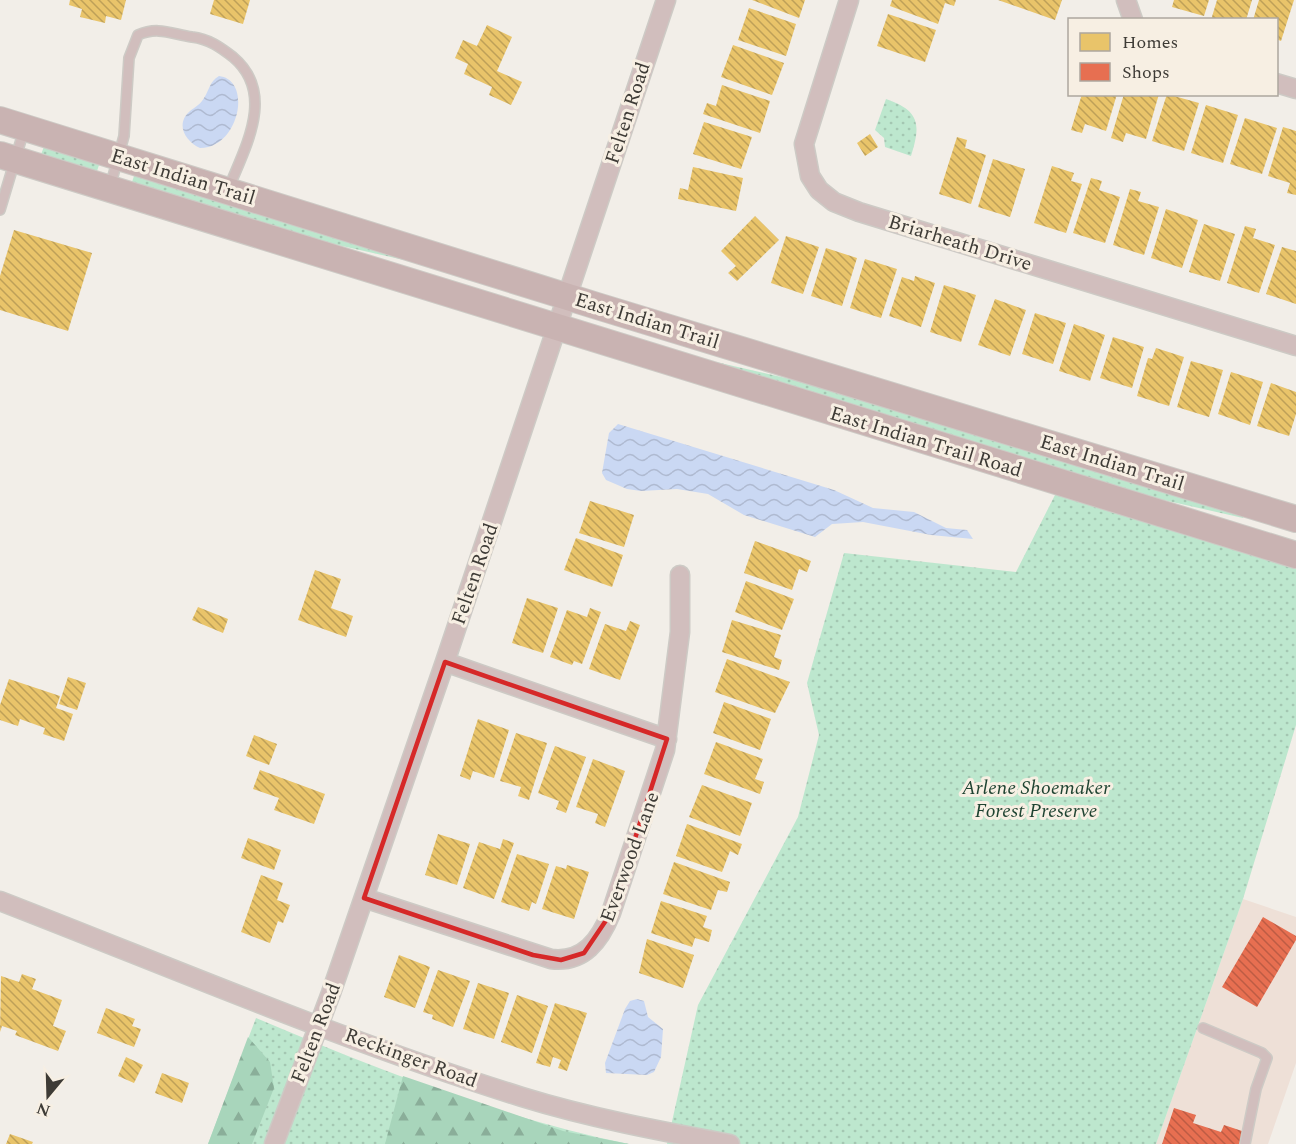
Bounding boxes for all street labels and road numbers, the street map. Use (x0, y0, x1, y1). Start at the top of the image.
street label: Felten Road (597, 58, 659, 168)
street label: East Indian Trail (107, 141, 259, 213)
street label: Briarheath Drive (884, 207, 1036, 279)
street label: East Indian Trail (571, 285, 723, 357)
street label: East Indian Trail Road (826, 398, 1026, 486)
street label: East Indian Trail (1036, 427, 1188, 499)
street label: Felten Road (444, 519, 506, 629)
street label: Everwood Lane (592, 787, 668, 927)
street label: Felten Road (283, 978, 349, 1088)
street label: Reckinger Road (340, 1020, 482, 1096)

